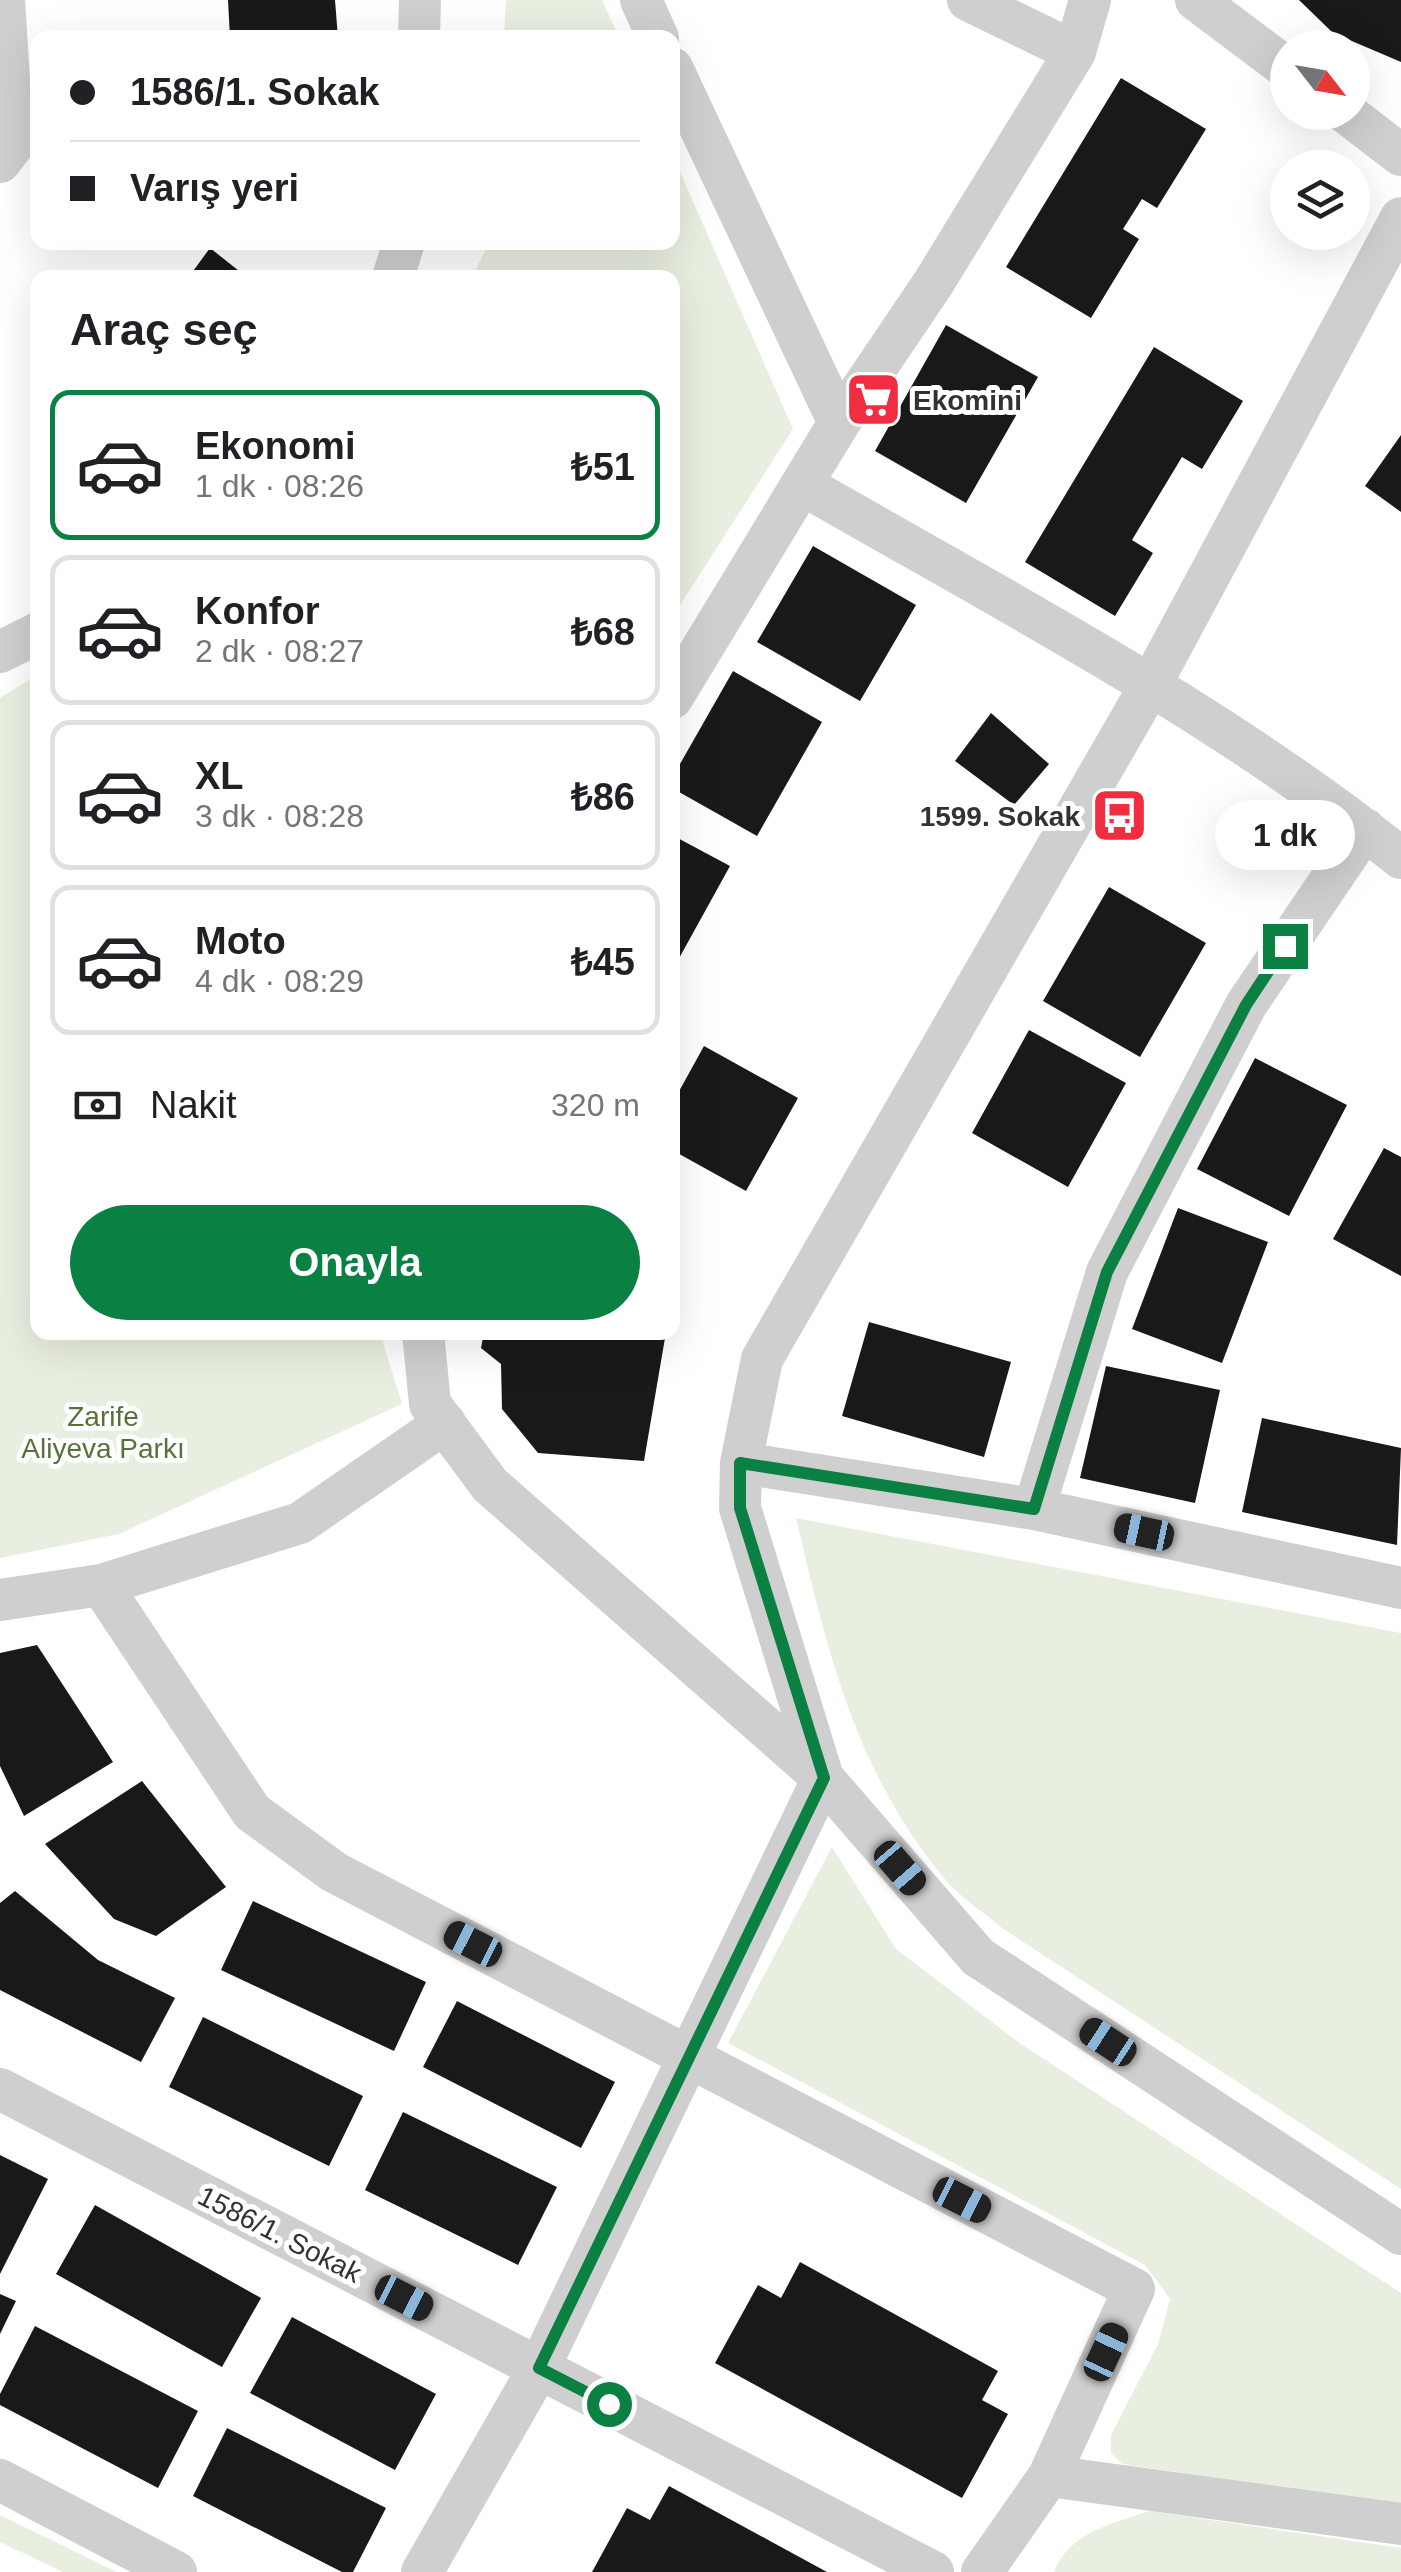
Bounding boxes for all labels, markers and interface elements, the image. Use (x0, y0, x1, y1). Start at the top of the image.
north arrow (1270, 30, 1370, 130)
map controls (1270, 30, 1370, 250)
text: 1586/1. Sokak (130, 71, 379, 113)
button: layers (1270, 150, 1370, 250)
text: Varış yeri (130, 167, 299, 209)
text: Araç seç (70, 304, 258, 355)
supermarket icon: Ekomini (844, 370, 904, 430)
place label: Ekomini (913, 385, 1022, 416)
icon: car (75, 420, 165, 510)
text: Ekonomi (195, 425, 355, 467)
text: ₺51 (571, 446, 635, 488)
text: 1 dk · 08:26 (195, 468, 364, 504)
icon: car (75, 585, 165, 675)
text: Konfor (195, 590, 320, 632)
text: ₺68 (571, 611, 635, 653)
text: 2 dk · 08:27 (195, 633, 364, 669)
icon: car (75, 750, 165, 840)
text: XL (195, 755, 244, 797)
text: ₺86 (571, 776, 635, 818)
bus stop icon: 1599. Sokak (1089, 786, 1149, 846)
text: 3 dk · 08:28 (195, 798, 364, 834)
place label: 1599. Sokak (920, 801, 1080, 832)
callout: 1 dk (1215, 801, 1355, 871)
text: 1 dk (1253, 817, 1317, 853)
icon: car (75, 915, 165, 1005)
text: Moto (195, 920, 286, 962)
route end (1263, 924, 1308, 969)
text: ₺45 (571, 941, 635, 983)
text: 4 dk · 08:29 (195, 963, 364, 999)
icon: cash (70, 1078, 125, 1133)
text: Nakit (150, 1084, 237, 1126)
text: 320 m (551, 1087, 640, 1123)
button: Onayla (70, 1205, 640, 1320)
park label: Zarife Aliyeva Parkı (21, 1401, 185, 1464)
car (1112, 1511, 1176, 1553)
car (869, 1836, 931, 1900)
car (439, 1917, 507, 1971)
car (1075, 2013, 1141, 2071)
car (928, 2173, 996, 2227)
street label: 1586/1. Sokak (193, 2180, 367, 2289)
car (370, 2271, 438, 2325)
car (1080, 2318, 1132, 2386)
route start (587, 2382, 632, 2427)

